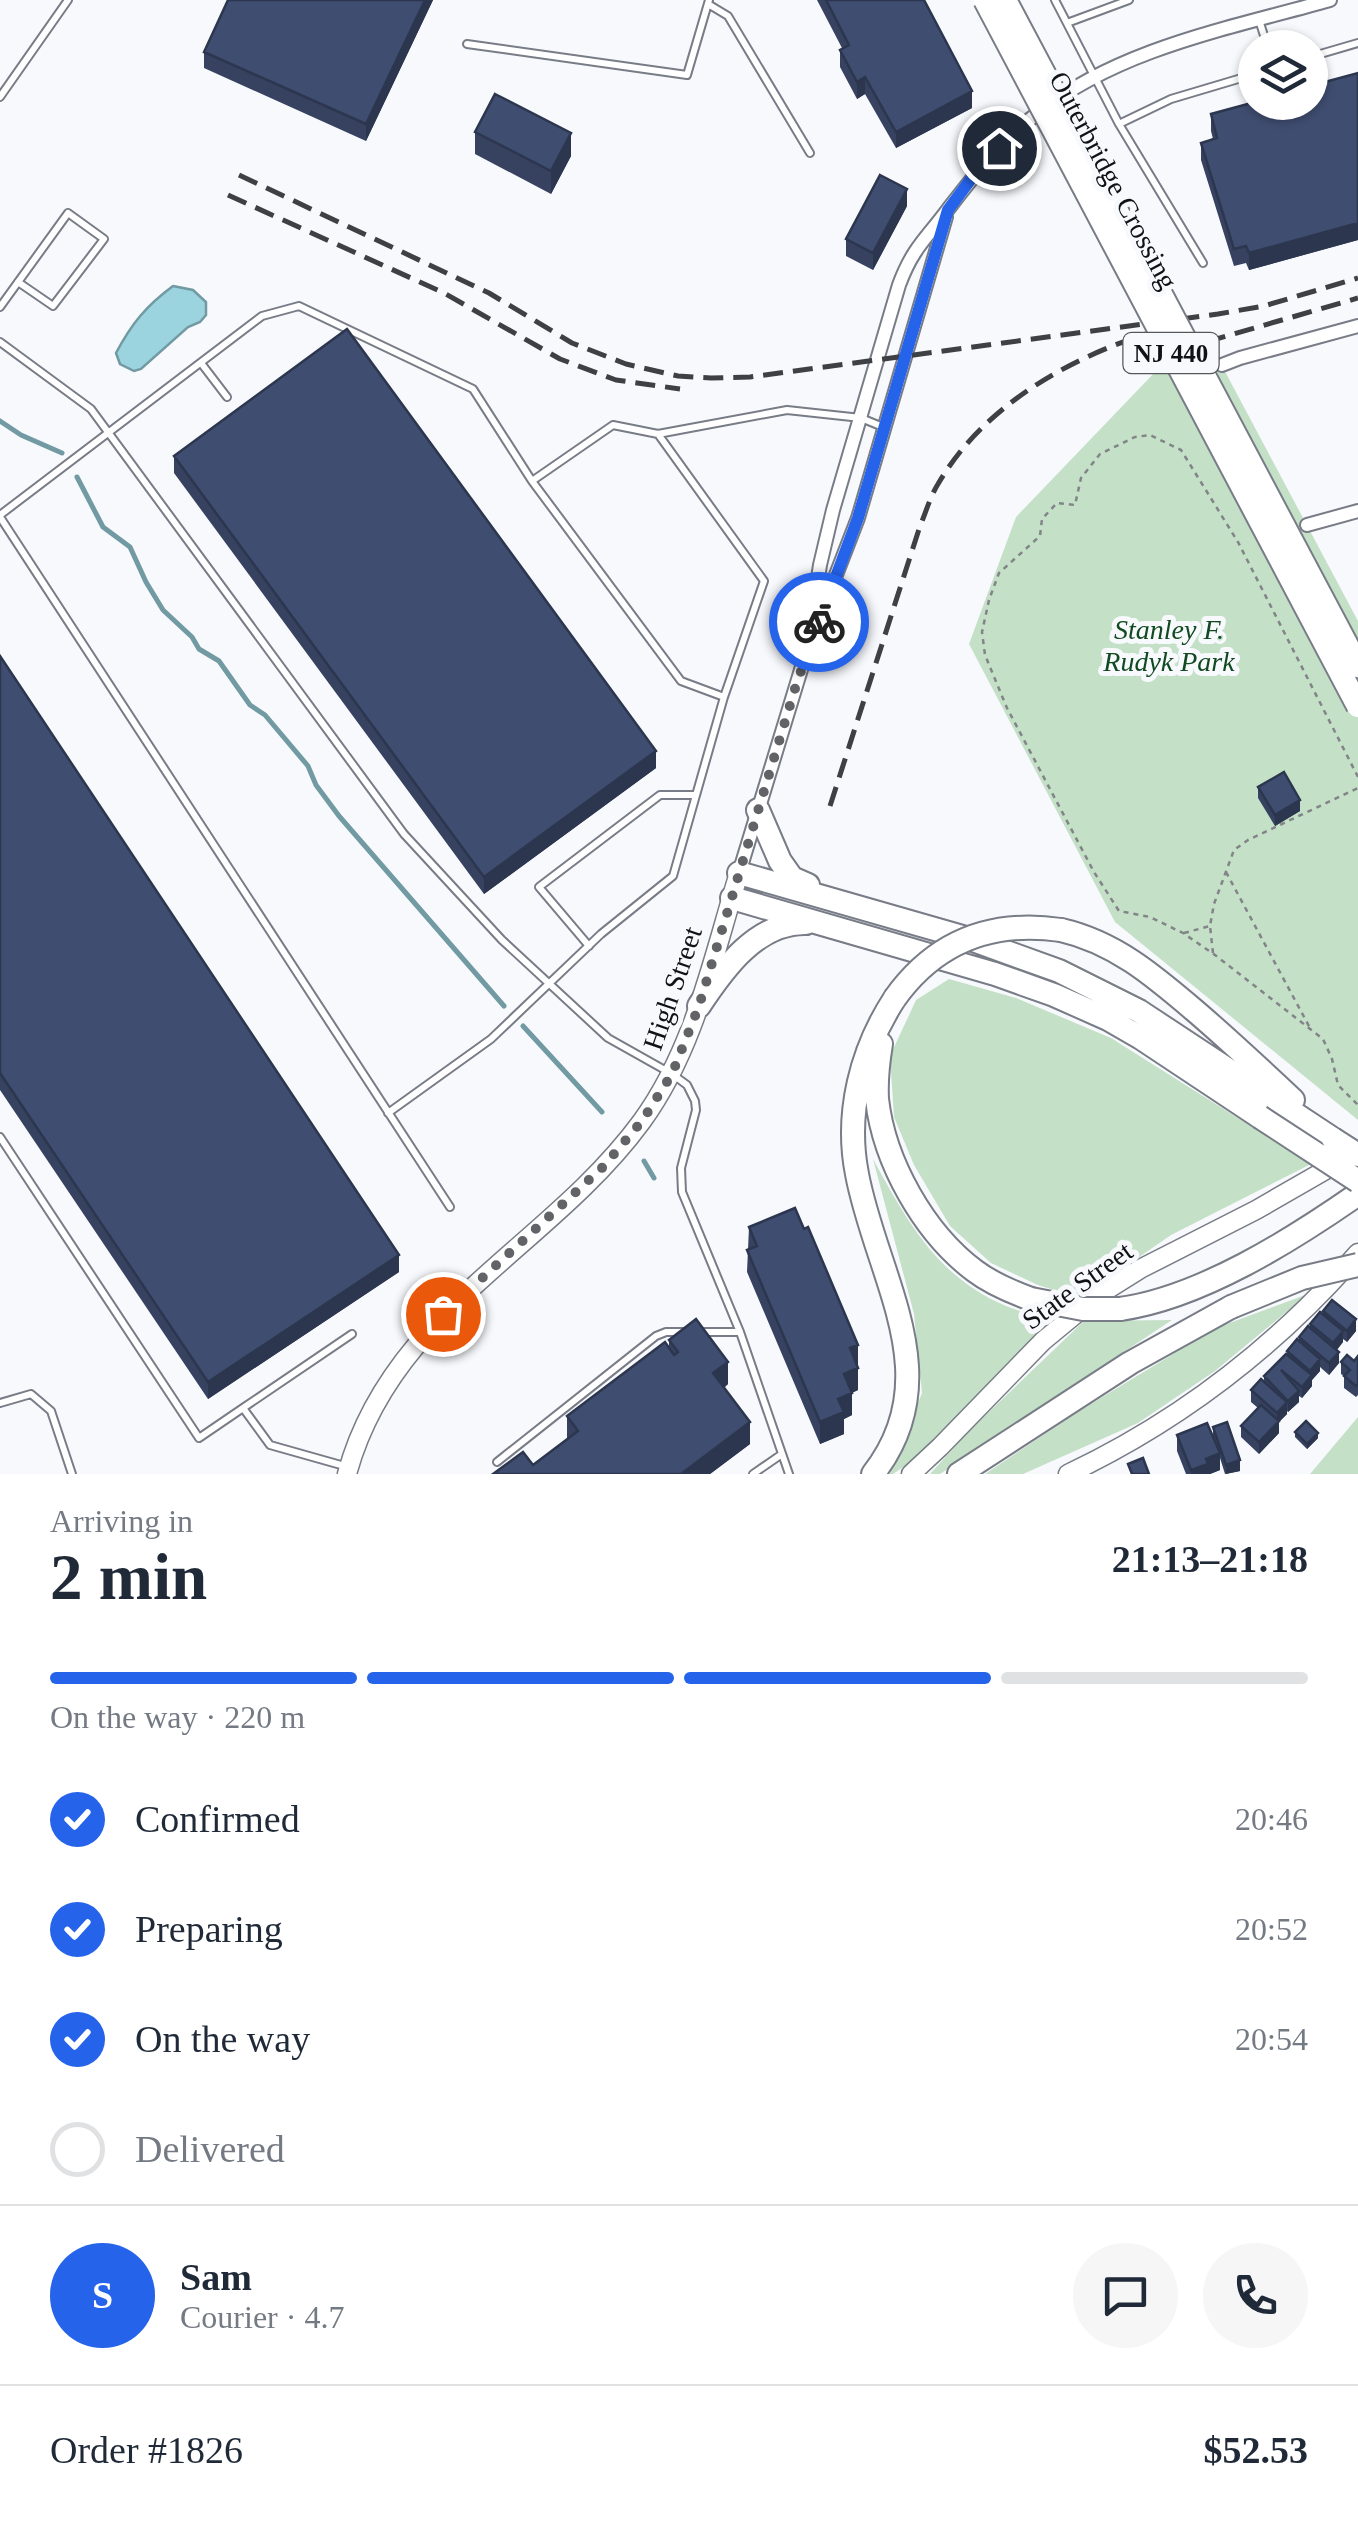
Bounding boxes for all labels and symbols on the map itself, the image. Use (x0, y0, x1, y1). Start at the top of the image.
street label: Outerbridge Crossing (1043, 66, 1184, 294)
pin (957, 106, 1042, 191)
road number: NJ 440 (1124, 333, 1218, 373)
courier (769, 572, 869, 672)
park label: Stanley F. Rudyk Park (1102, 614, 1235, 677)
street label: High Street (637, 922, 708, 1054)
street label: State Street (1016, 1235, 1138, 1336)
pin (401, 1272, 486, 1357)

